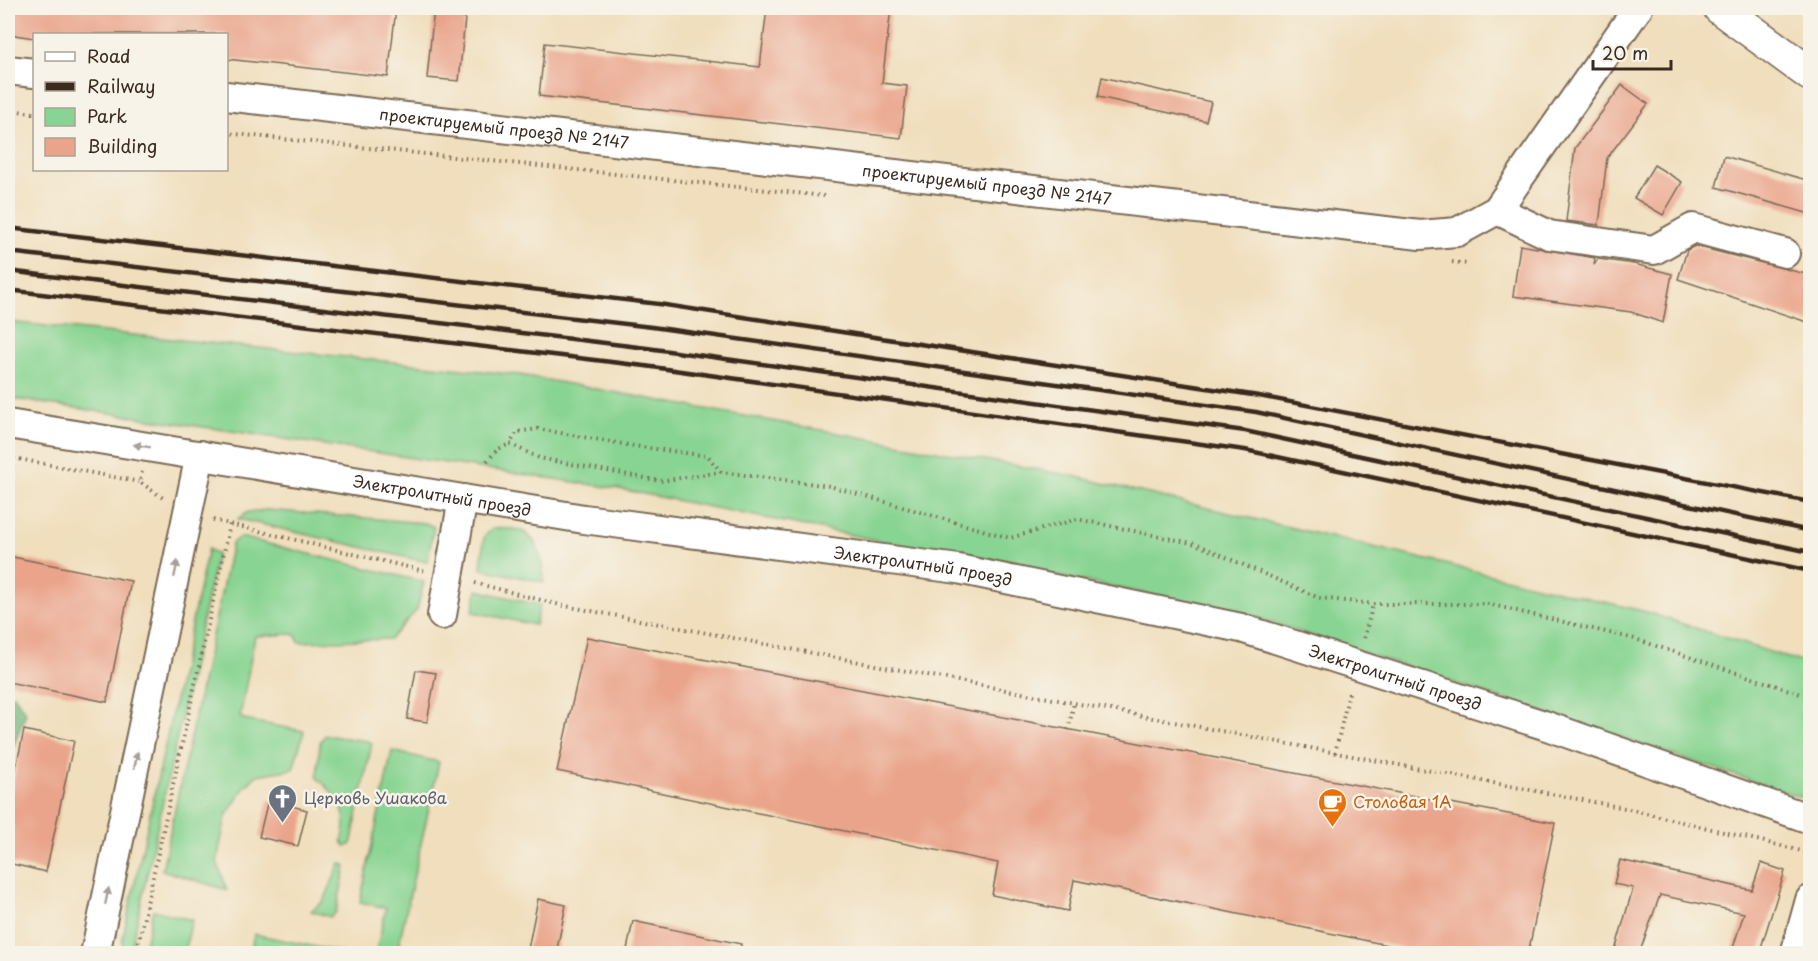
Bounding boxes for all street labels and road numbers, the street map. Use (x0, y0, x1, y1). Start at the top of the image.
street label: проектируемый проезд № 2147 (378, 101, 630, 154)
street label: проектируемый проезд № 2147 (861, 157, 1113, 210)
street label: Электролитный проезд (351, 468, 533, 521)
street label: Электролитный проезд (832, 540, 1014, 591)
street label: Электролитный проезд (1306, 637, 1485, 715)

